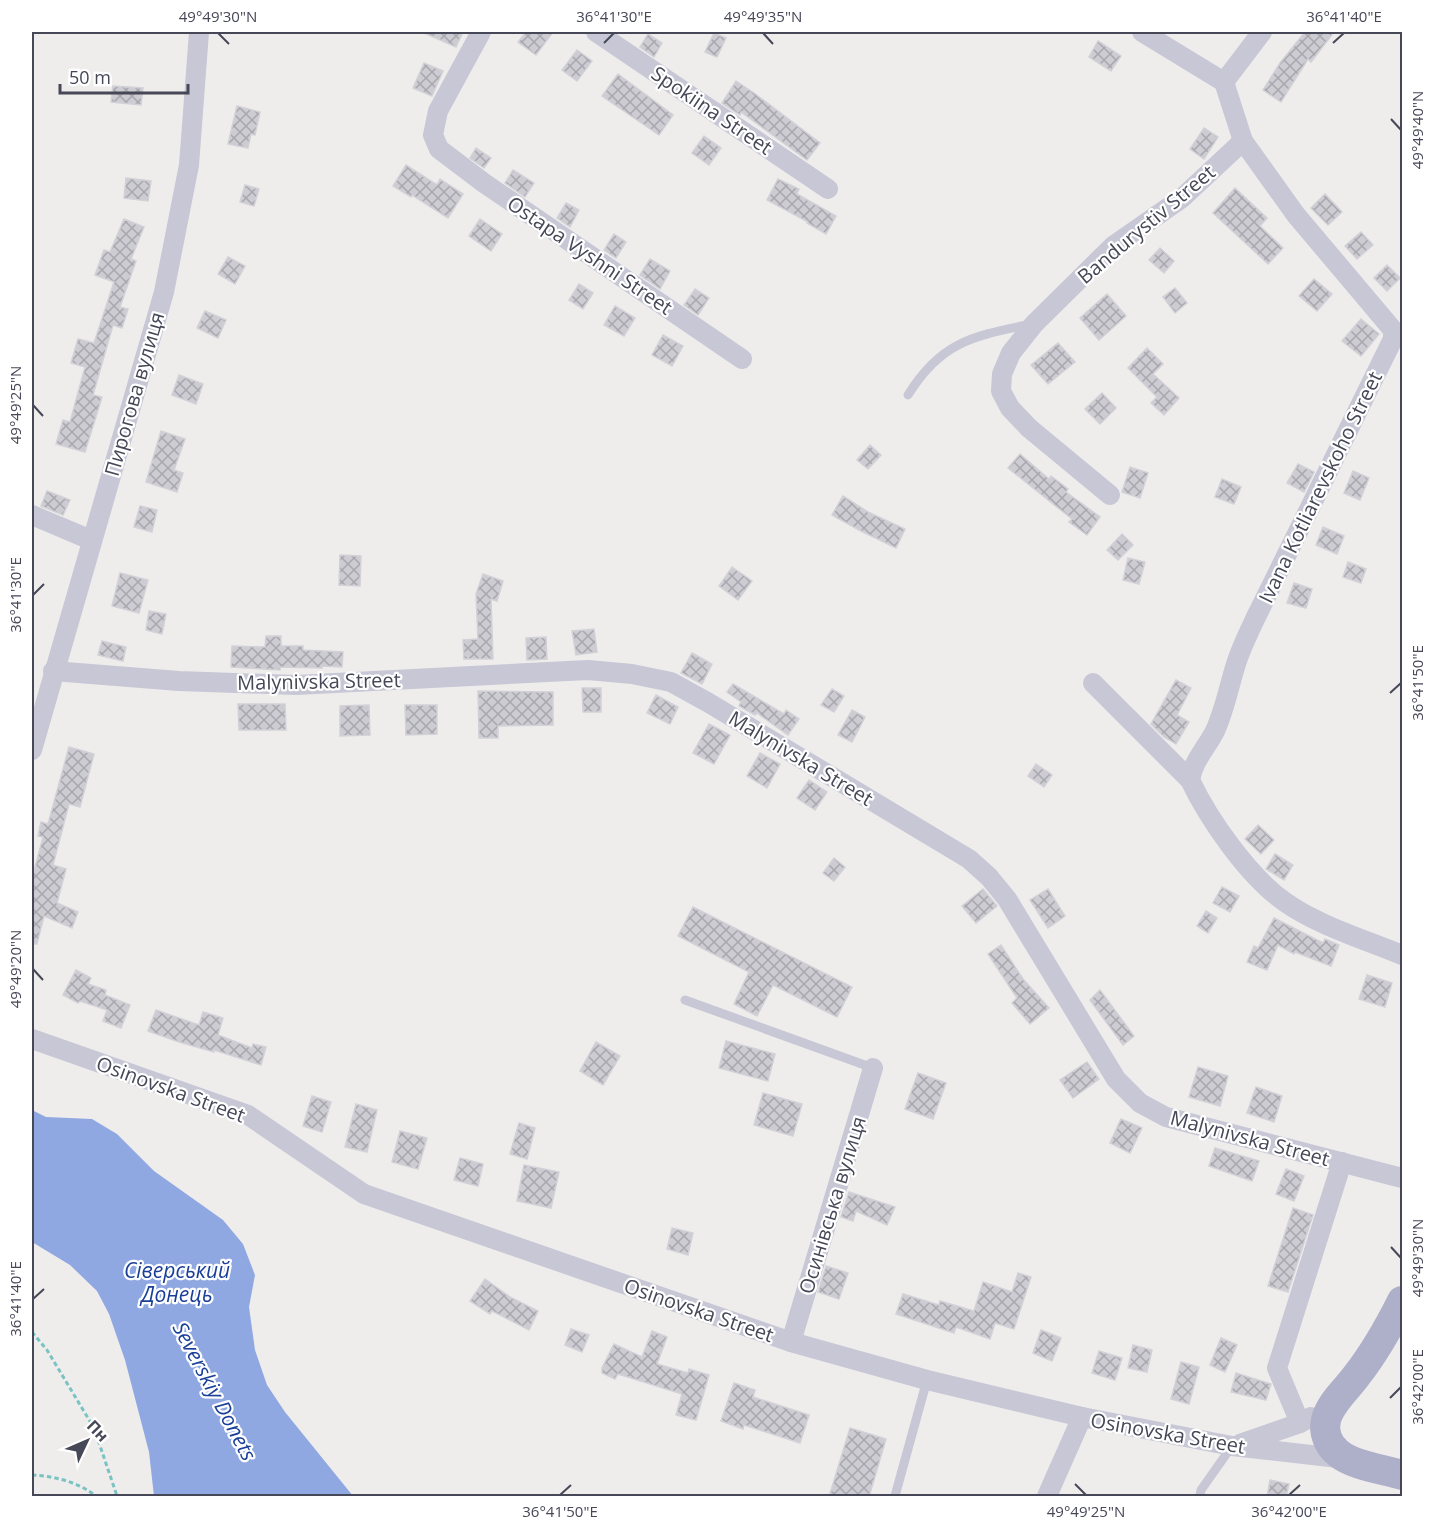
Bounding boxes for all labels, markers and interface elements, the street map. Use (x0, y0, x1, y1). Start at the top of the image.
text: 49°49'30"N (179, 6, 257, 26)
text: 36°41'30"E (576, 6, 652, 26)
text: 49°49'35"N (724, 6, 802, 26)
text: 36°41'40"E (1306, 6, 1382, 26)
scale bar (60, 57, 188, 95)
street label: Spokiina Street (646, 60, 778, 160)
text: 50 m (69, 65, 111, 89)
text: 49°49'40"N (1407, 91, 1427, 169)
street label: Bandurystiv Street (1072, 158, 1220, 290)
street label: Ostapa Vyshni Street (502, 190, 678, 320)
street label: Пирогова вулиця (98, 309, 170, 479)
text: 49°49'25"N (5, 366, 25, 444)
street label: Ivana Kotliarevskoho Street (1252, 367, 1388, 607)
text: 36°41'30"E (5, 557, 25, 633)
text: 36°41'50"E (1407, 645, 1427, 721)
street label: Malynivska Street (237, 666, 401, 696)
street label: Malynivska Street (724, 704, 878, 812)
text: 49°49'20"N (5, 930, 25, 1008)
street label: Osinovska Street (93, 1050, 249, 1128)
street label: Malynivska Street (1167, 1104, 1333, 1172)
street label: Осинівська вулиця (792, 1113, 872, 1297)
text: 49°49'30"N (1407, 1219, 1427, 1297)
water label: Сіверський Донець (124, 1256, 230, 1308)
text: 36°41'40"E (5, 1261, 25, 1337)
street label: Osinovska Street (621, 1272, 777, 1348)
water label: Severskiy Donets (167, 1317, 263, 1465)
text: 36°42'00"E (1407, 1349, 1427, 1425)
street label: Osinovska Street (1089, 1406, 1247, 1460)
north arrow (57, 1411, 117, 1471)
text: Пн (82, 1415, 114, 1446)
text: 36°41'50"E (522, 1501, 598, 1521)
text: 49°49'25"N (1047, 1501, 1125, 1521)
text: 36°42'00"E (1251, 1501, 1327, 1521)

